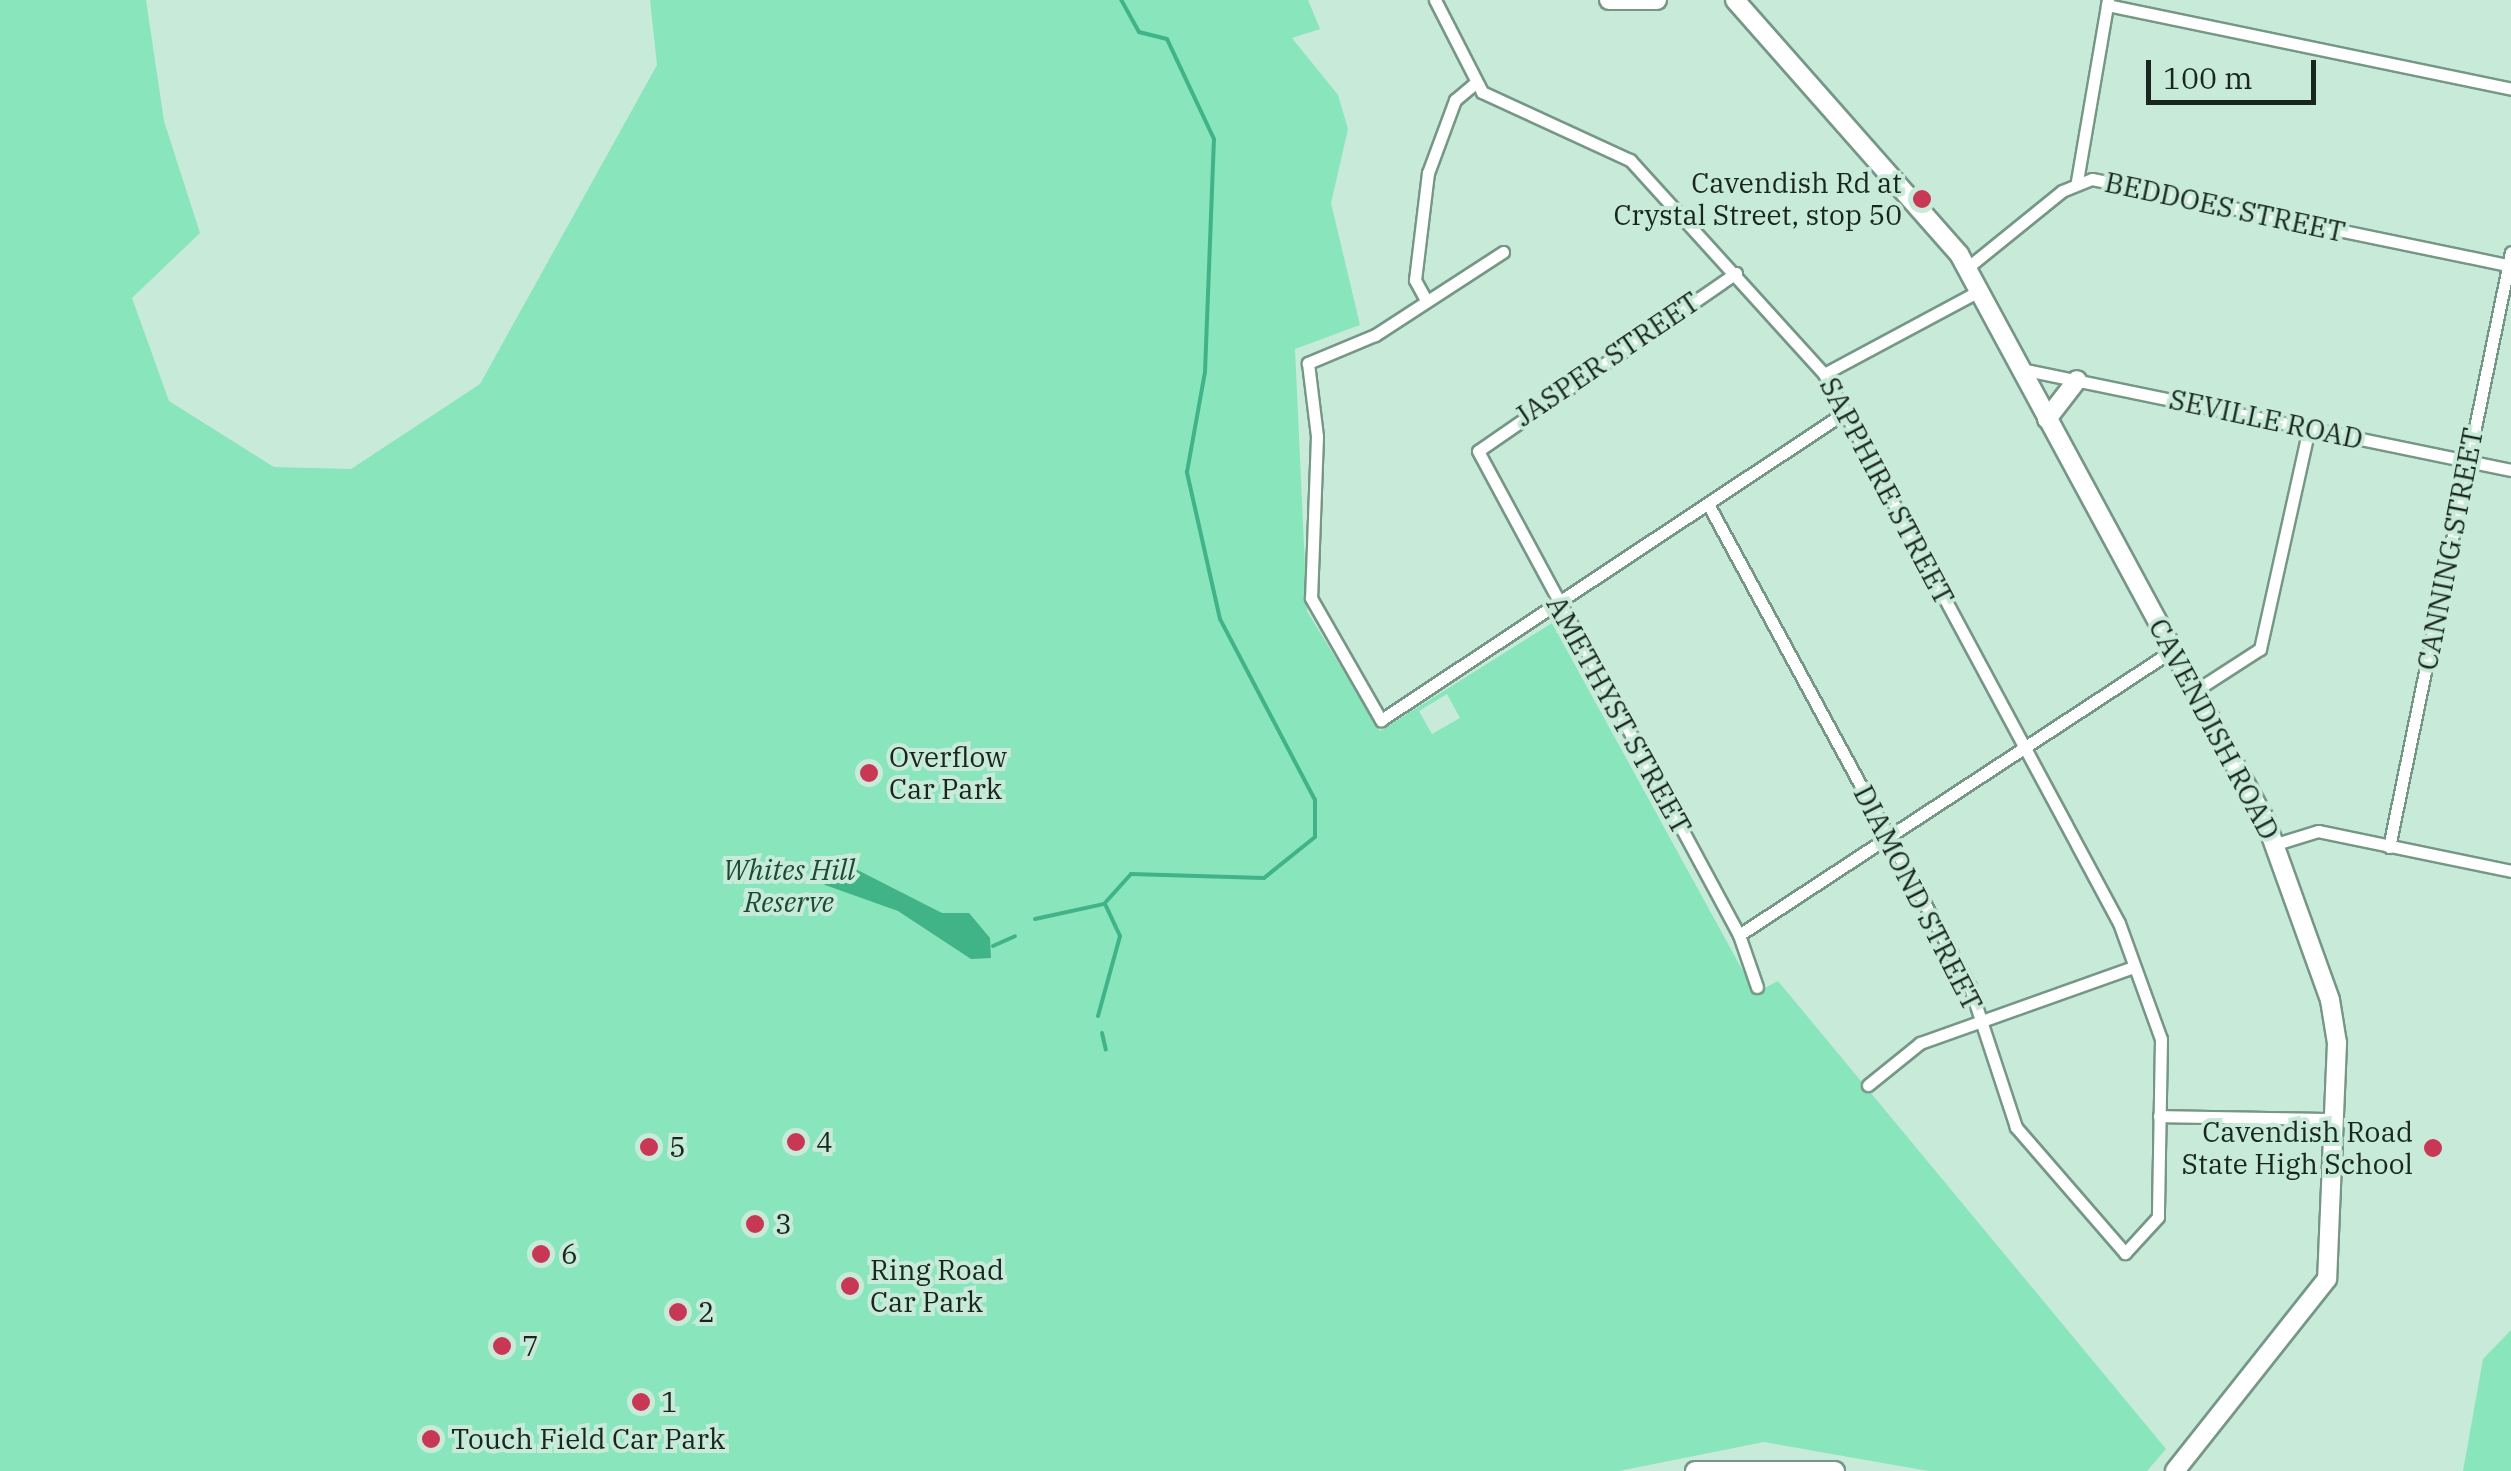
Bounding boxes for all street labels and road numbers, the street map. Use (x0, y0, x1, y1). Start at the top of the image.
street label: BEDDOES STREET (2102, 165, 2348, 249)
street label: JASPER STREET (1508, 285, 1706, 433)
street label: SAPPHIRE STREET (1813, 372, 1961, 610)
street label: SEVILLE ROAD (2166, 382, 2366, 456)
street label: CANNING STREET (2410, 425, 2490, 673)
street label: AMETHYST STREET (1540, 590, 1698, 840)
street label: CAVENDISH ROAD (2142, 613, 2286, 845)
street label: DIAMOND STREET (1847, 780, 1989, 1016)

